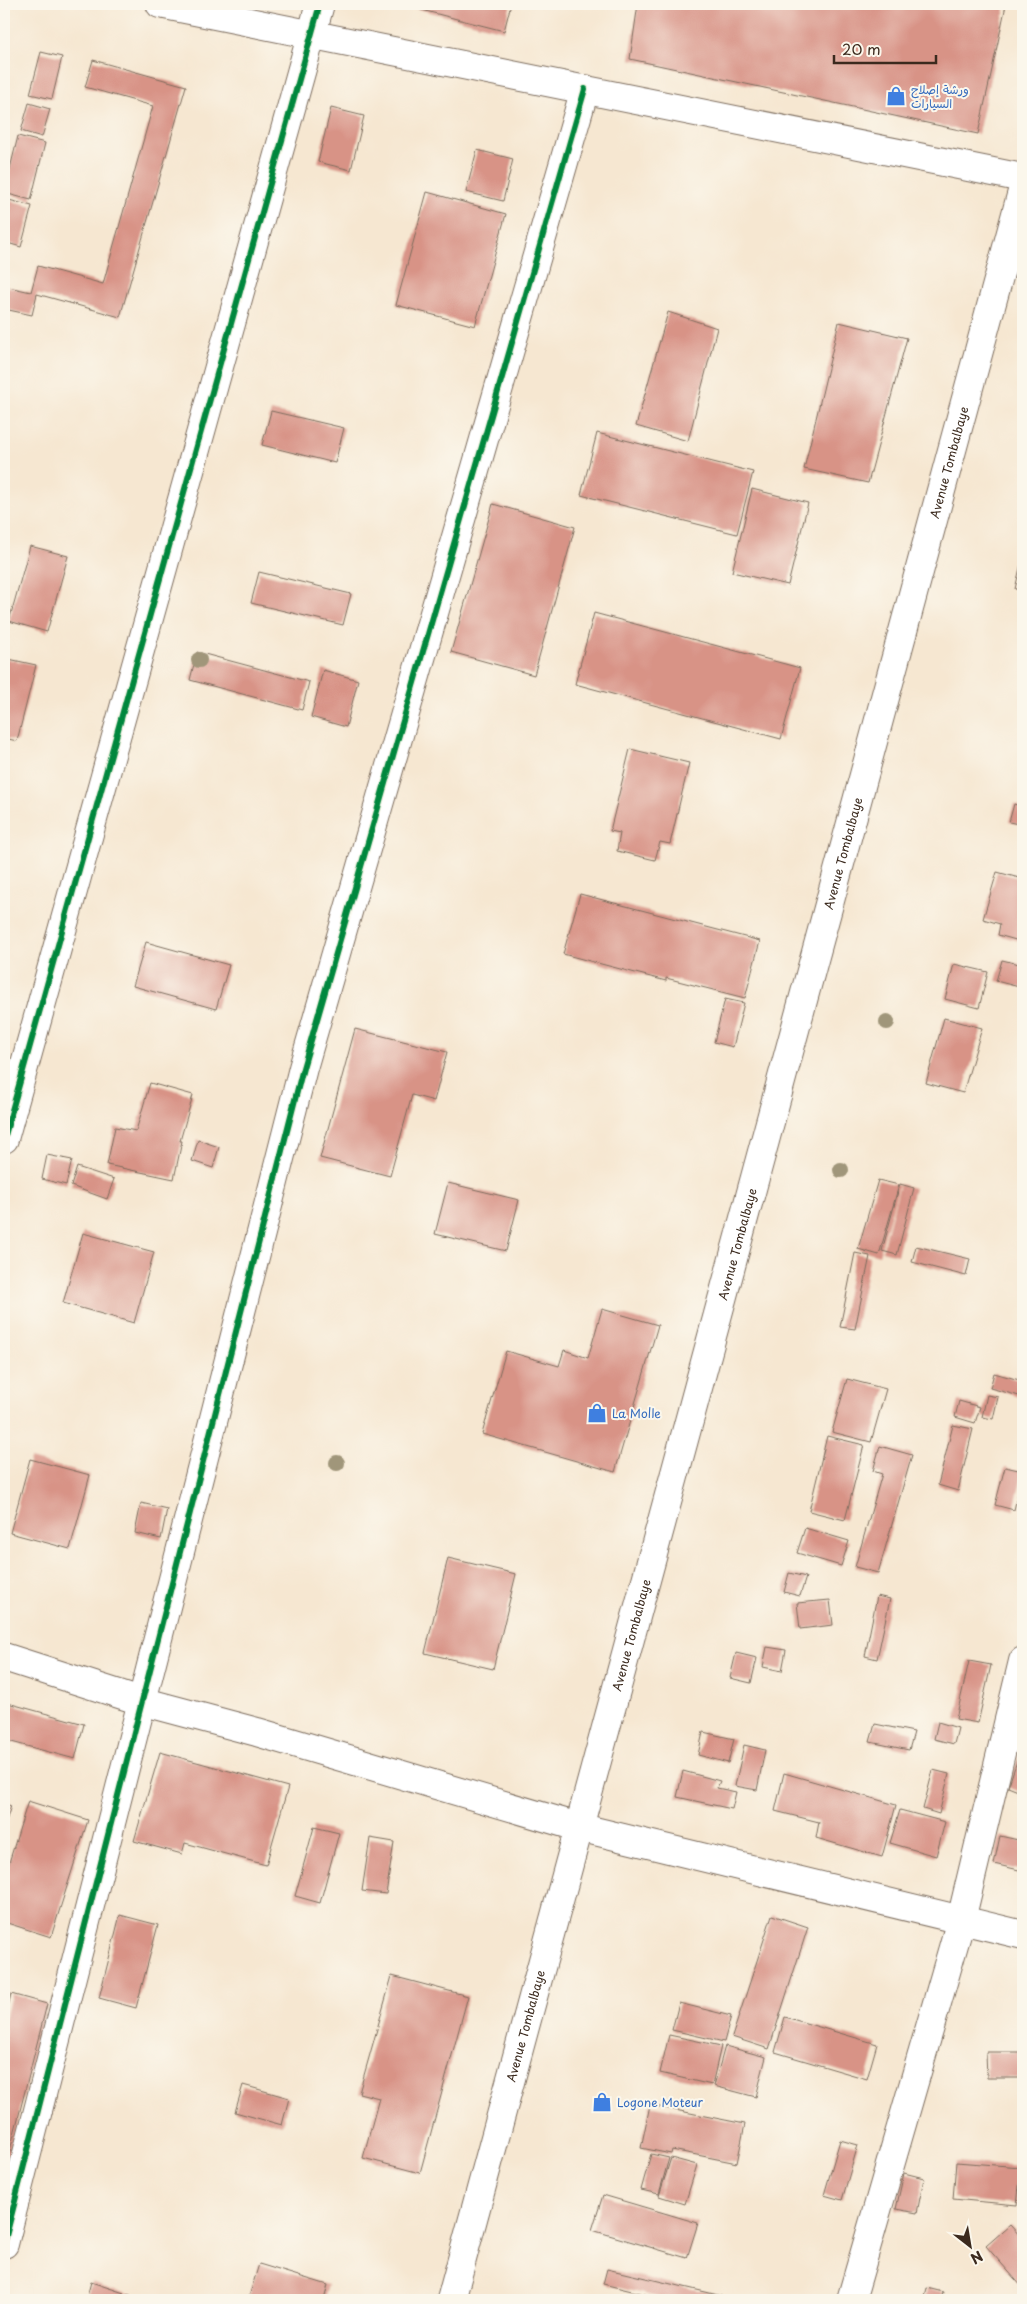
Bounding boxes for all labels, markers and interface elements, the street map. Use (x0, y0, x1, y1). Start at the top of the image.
scale bar (834, 32, 937, 64)
text: 20 m (842, 37, 881, 60)
place label: ورشة إصلاح السيارات (911, 80, 969, 112)
shop icon: ورشة إصلاح السيارات (885, 85, 907, 107)
street label: Avenue Tombalbaye (925, 404, 973, 520)
street label: Avenue Tombalbaye (819, 795, 867, 911)
street label: Avenue Tombalbaye (713, 1186, 761, 1302)
shop icon: La Molle (586, 1402, 608, 1424)
place label: La Molle (612, 1404, 661, 1422)
street label: Avenue Tombalbaye (607, 1577, 655, 1693)
street label: Avenue Tombalbaye (501, 1968, 549, 2084)
shop icon: Logone Moteur (591, 2091, 613, 2113)
place label: Logone Moteur (617, 2093, 703, 2111)
north arrow (944, 2222, 994, 2272)
text: N (967, 2246, 987, 2269)

